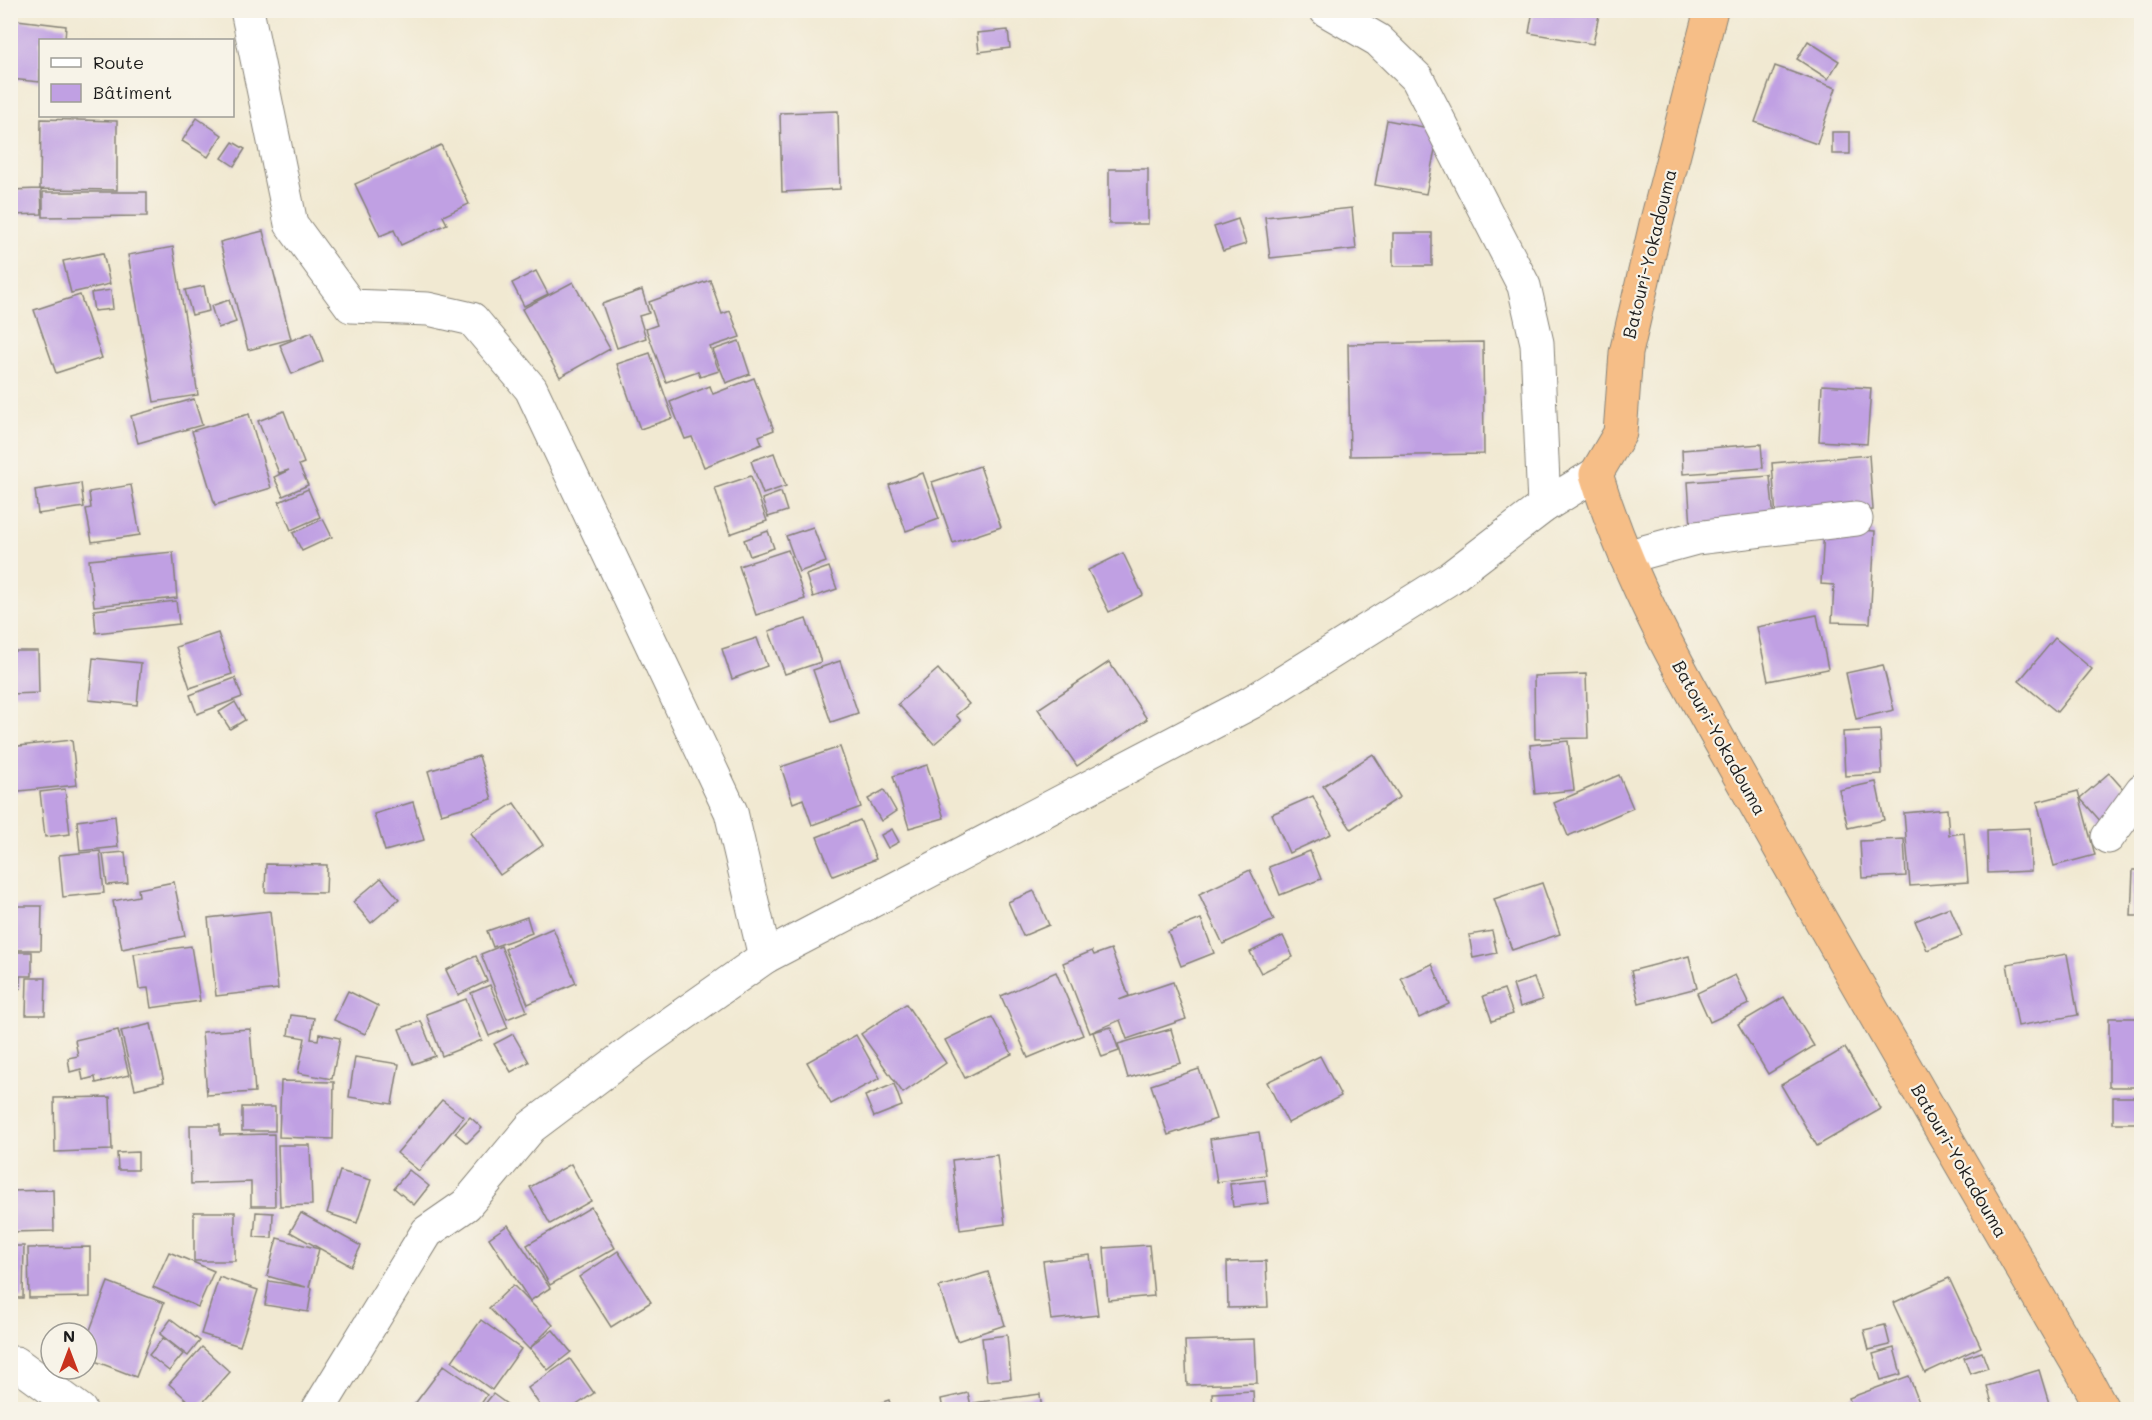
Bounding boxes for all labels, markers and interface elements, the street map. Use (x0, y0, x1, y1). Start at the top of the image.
legend (39, 39, 234, 117)
text: Route (93, 50, 144, 74)
text: Bâtiment (93, 80, 172, 104)
street label: Batouri-Yokadouma (1616, 167, 1682, 341)
street label: Batouri-Yokadouma (1667, 656, 1772, 819)
street label: Batouri-Yokadouma (1906, 1079, 2014, 1242)
north arrow (39, 1321, 99, 1381)
text: N (63, 1325, 75, 1346)

